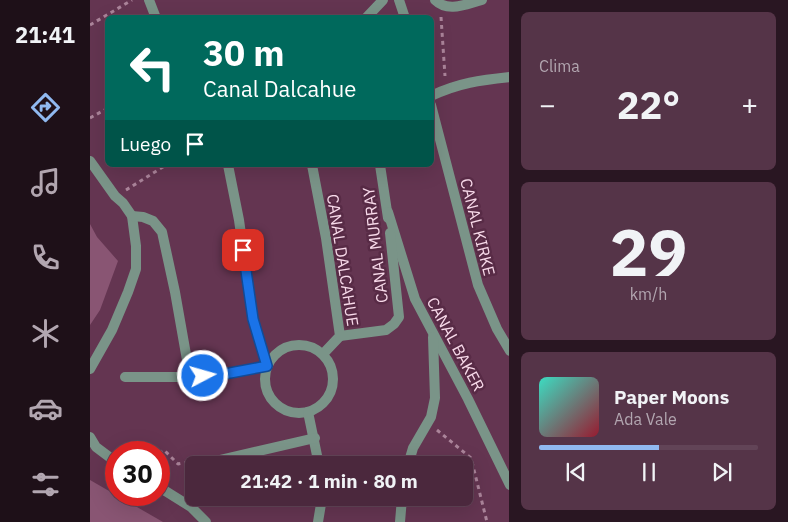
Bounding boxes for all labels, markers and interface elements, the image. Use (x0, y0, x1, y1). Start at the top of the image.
text: 21:41 (15, 20, 75, 49)
text: 30 m (203, 30, 285, 76)
icon: left (120, 35, 185, 100)
text: Clima (539, 56, 580, 76)
text: Canal Dalcahue (203, 74, 356, 103)
text: 22° (617, 80, 680, 129)
text: − (539, 86, 556, 123)
text: + (741, 86, 758, 123)
icon: directions (28, 90, 63, 125)
icon: arrive (181, 130, 209, 158)
text: Luego (120, 132, 171, 156)
icon: music (28, 165, 63, 200)
street label: CANAL KIRKE (456, 176, 500, 278)
street label: CANAL MURRAY (358, 185, 392, 304)
street label: CANAL DALCAHUE (323, 192, 363, 328)
text: 29 (609, 209, 688, 294)
pin (222, 229, 264, 271)
icon: arrive (229, 236, 257, 264)
icon: phone (28, 240, 63, 275)
text: km/h (630, 284, 667, 304)
street label: CANAL BAKER (423, 293, 489, 395)
icon: climate (28, 316, 63, 351)
position arrow (176, 349, 228, 401)
text: Paper Moons (614, 385, 729, 409)
icon: car (28, 391, 63, 426)
text: Ada Vale (614, 409, 677, 429)
speed limit sign: 30 (105, 441, 170, 506)
icon: previous (562, 458, 590, 486)
icon: pause (635, 458, 663, 486)
icon: next (708, 458, 736, 486)
icon: filters (28, 467, 63, 502)
text: 21:42 · 1 min · 80 m (240, 469, 418, 493)

